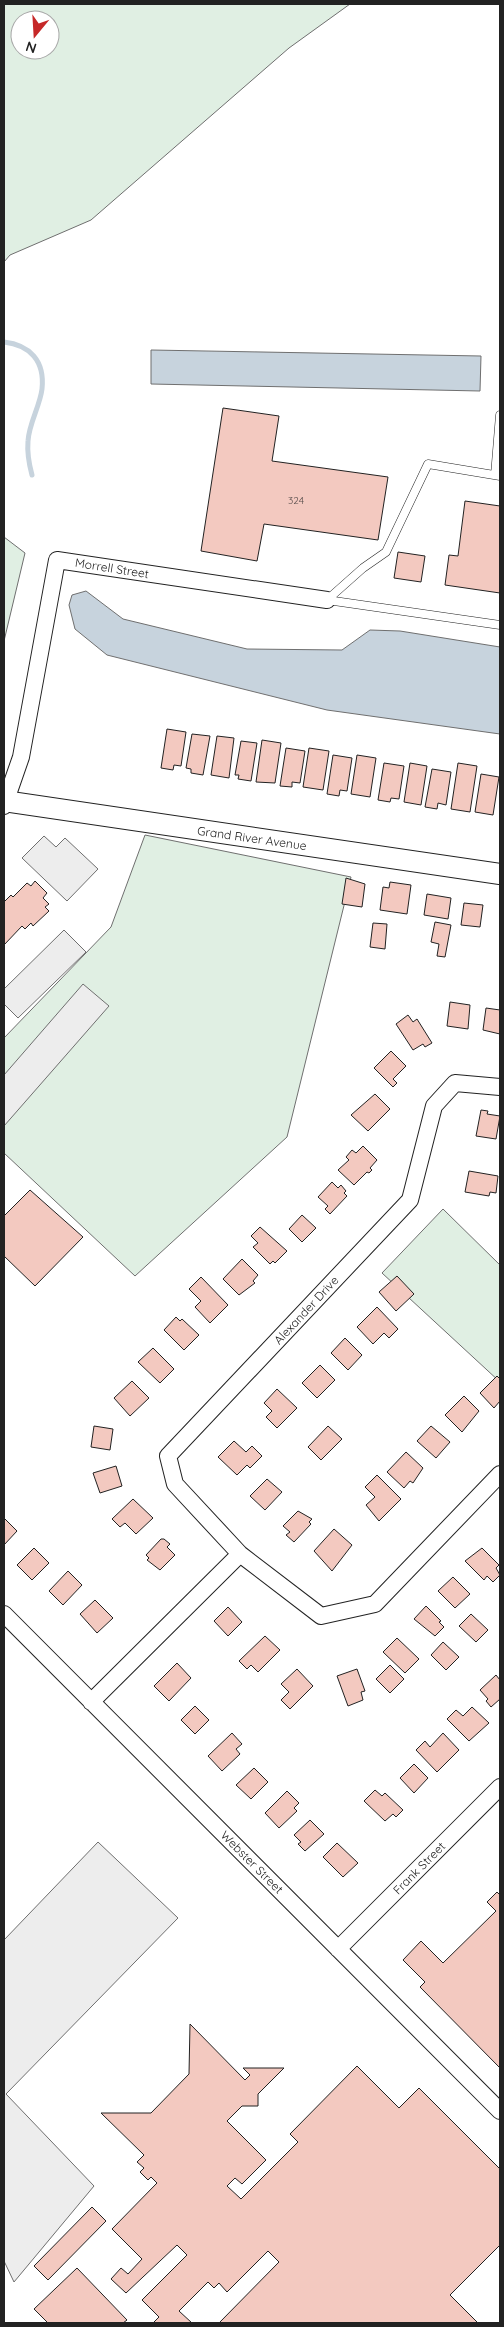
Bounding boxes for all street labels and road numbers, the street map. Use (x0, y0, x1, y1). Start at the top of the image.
street label: Morrell Street (74, 555, 150, 581)
street label: Grand River Avenue (196, 823, 308, 853)
street label: Alexander Drive (271, 1273, 342, 1347)
street label: Webster Street (218, 1828, 286, 1896)
street label: Frank Street (390, 1839, 448, 1897)

